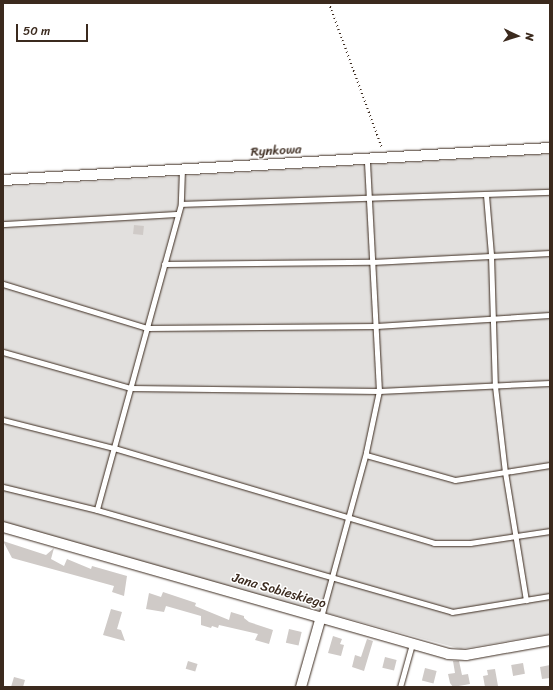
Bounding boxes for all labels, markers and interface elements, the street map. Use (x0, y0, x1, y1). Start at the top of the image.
scale bar (18, 16, 90, 42)
north arrow (497, 16, 537, 56)
text: 50 m (23, 20, 50, 42)
text: N (520, 32, 539, 41)
street label: Rynkowa (250, 142, 302, 160)
street label: Jana Sobieskiego (230, 570, 328, 612)

